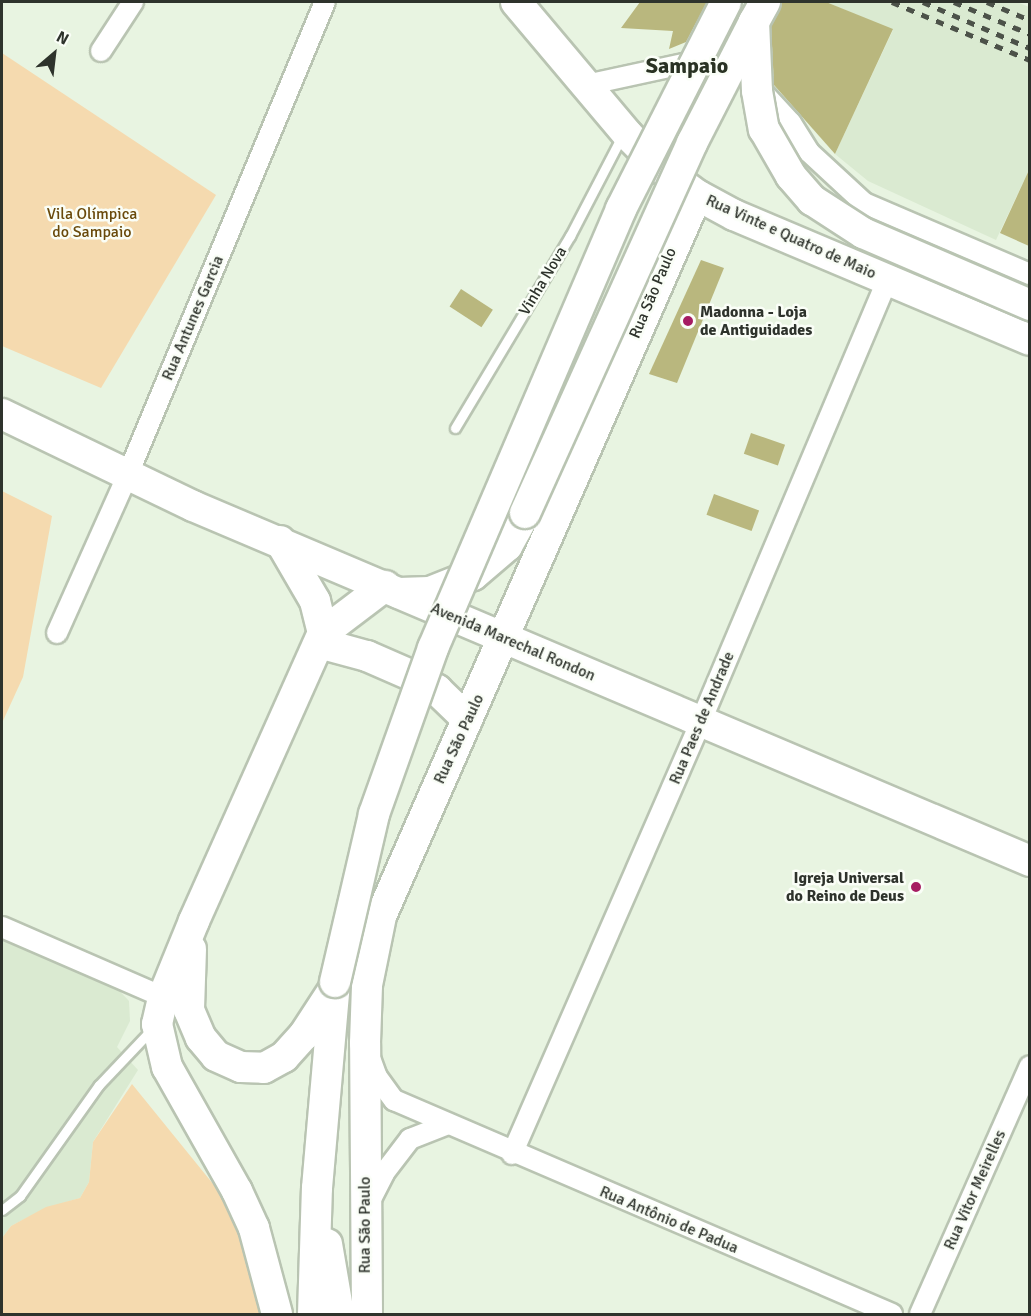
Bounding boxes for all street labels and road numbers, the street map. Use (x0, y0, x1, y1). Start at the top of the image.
street label: Rua Vinte e Quatro de Maio (703, 191, 879, 283)
street label: Vinha Nova (515, 243, 571, 319)
street label: Rua São Paulo (625, 245, 681, 341)
street label: Rua Antunes Garcia (158, 253, 228, 383)
street label: Avenida Marechal Rondon (428, 599, 598, 685)
street label: Rua Paes de Andrade (665, 649, 739, 787)
street label: Rua São Paulo (430, 691, 488, 787)
street label: Rua Vitor Meirelles (940, 1127, 1010, 1253)
street label: Rua São Paulo (355, 1177, 375, 1273)
street label: Rua Antônio de Padua (597, 1182, 741, 1258)

